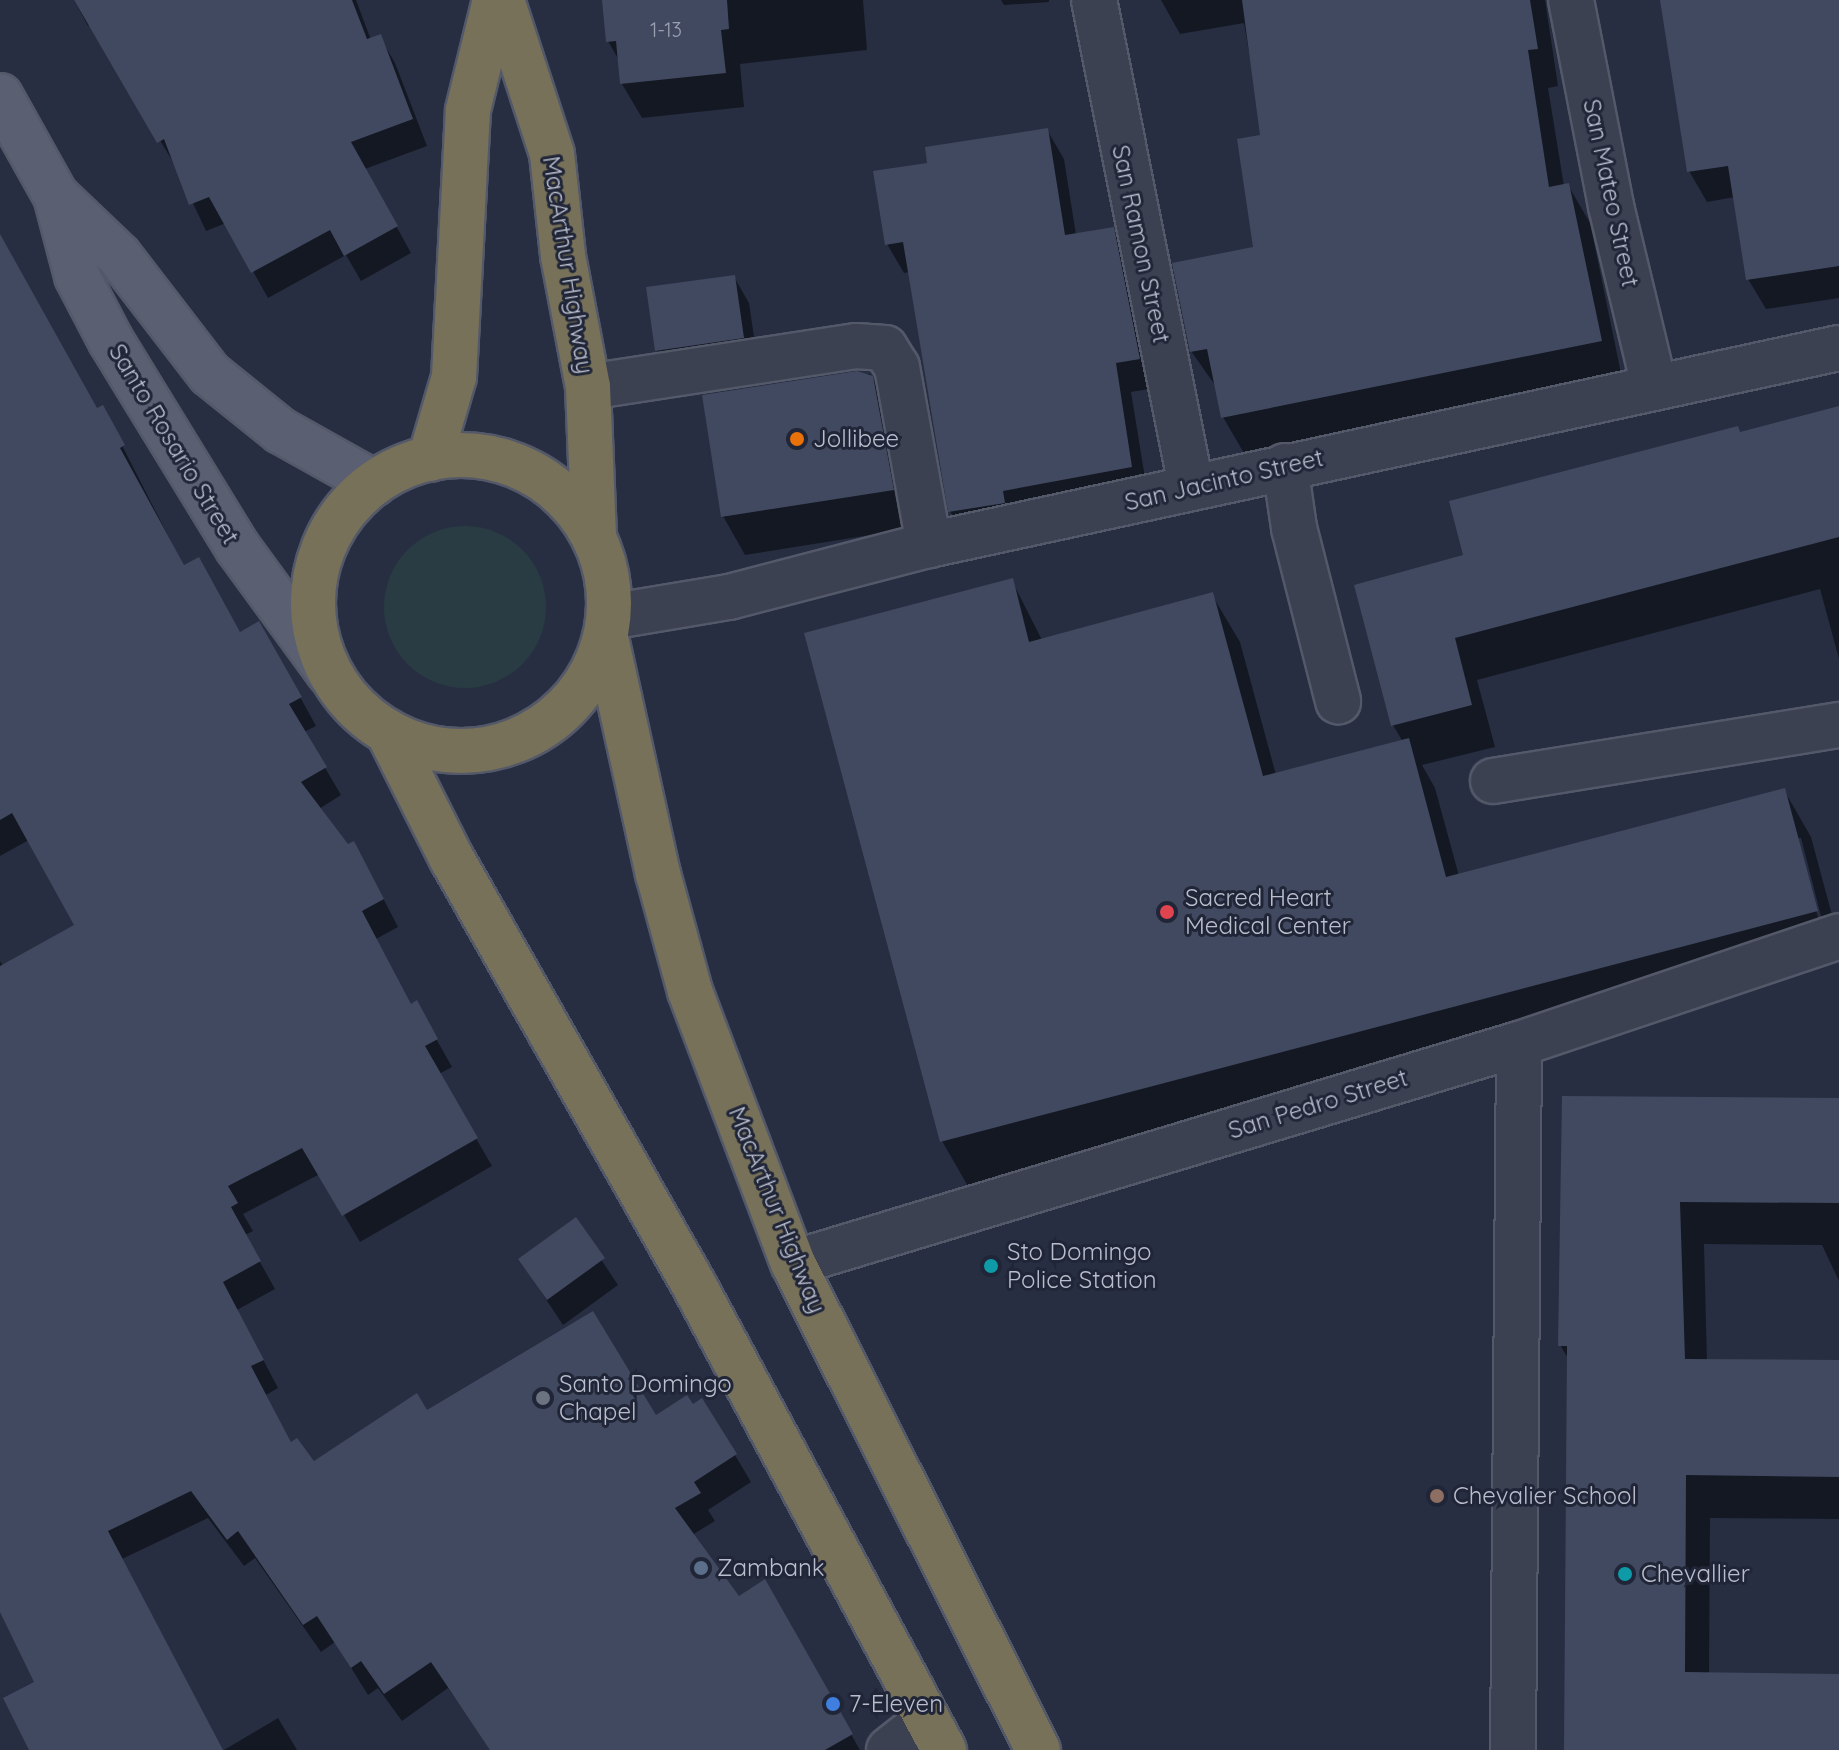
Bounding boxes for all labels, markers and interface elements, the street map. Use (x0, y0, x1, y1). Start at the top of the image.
house number: 1-13 (650, 17, 682, 41)
street label: San Mateo Street (1577, 97, 1645, 289)
street label: San Ramon Street (1106, 142, 1176, 346)
street label: MacArthur Highway (537, 154, 599, 376)
street label: Santo Rosario Street (103, 339, 245, 549)
place label: Jollibee (813, 425, 899, 453)
marker: Jollibee (788, 430, 806, 448)
street label: San Jacinto Street (1122, 443, 1326, 517)
place label: Sacred Heart Medical Center (1185, 884, 1351, 940)
marker: Sacred Heart Medical Center (1156, 901, 1178, 923)
street label: San Pedro Street (1225, 1063, 1411, 1145)
street label: MacArthur Highway (722, 1103, 832, 1317)
place label: Sto Domingo Police Station (1007, 1238, 1157, 1294)
marker: Sto Domingo Police Station (982, 1257, 1000, 1275)
place label: Santo Domingo Chapel (559, 1370, 732, 1426)
marker: Santo Domingo Chapel (534, 1389, 552, 1407)
place label: Chevalier School (1453, 1482, 1637, 1510)
marker: Chevalier School (1428, 1487, 1446, 1505)
place label: Zambank (717, 1554, 825, 1582)
marker: Zambank (692, 1559, 710, 1577)
place label: Chevallier (1641, 1560, 1750, 1588)
marker: Chevallier (1616, 1565, 1634, 1583)
place label: 7-Eleven (849, 1690, 943, 1718)
marker: 7-Eleven (824, 1695, 842, 1713)

